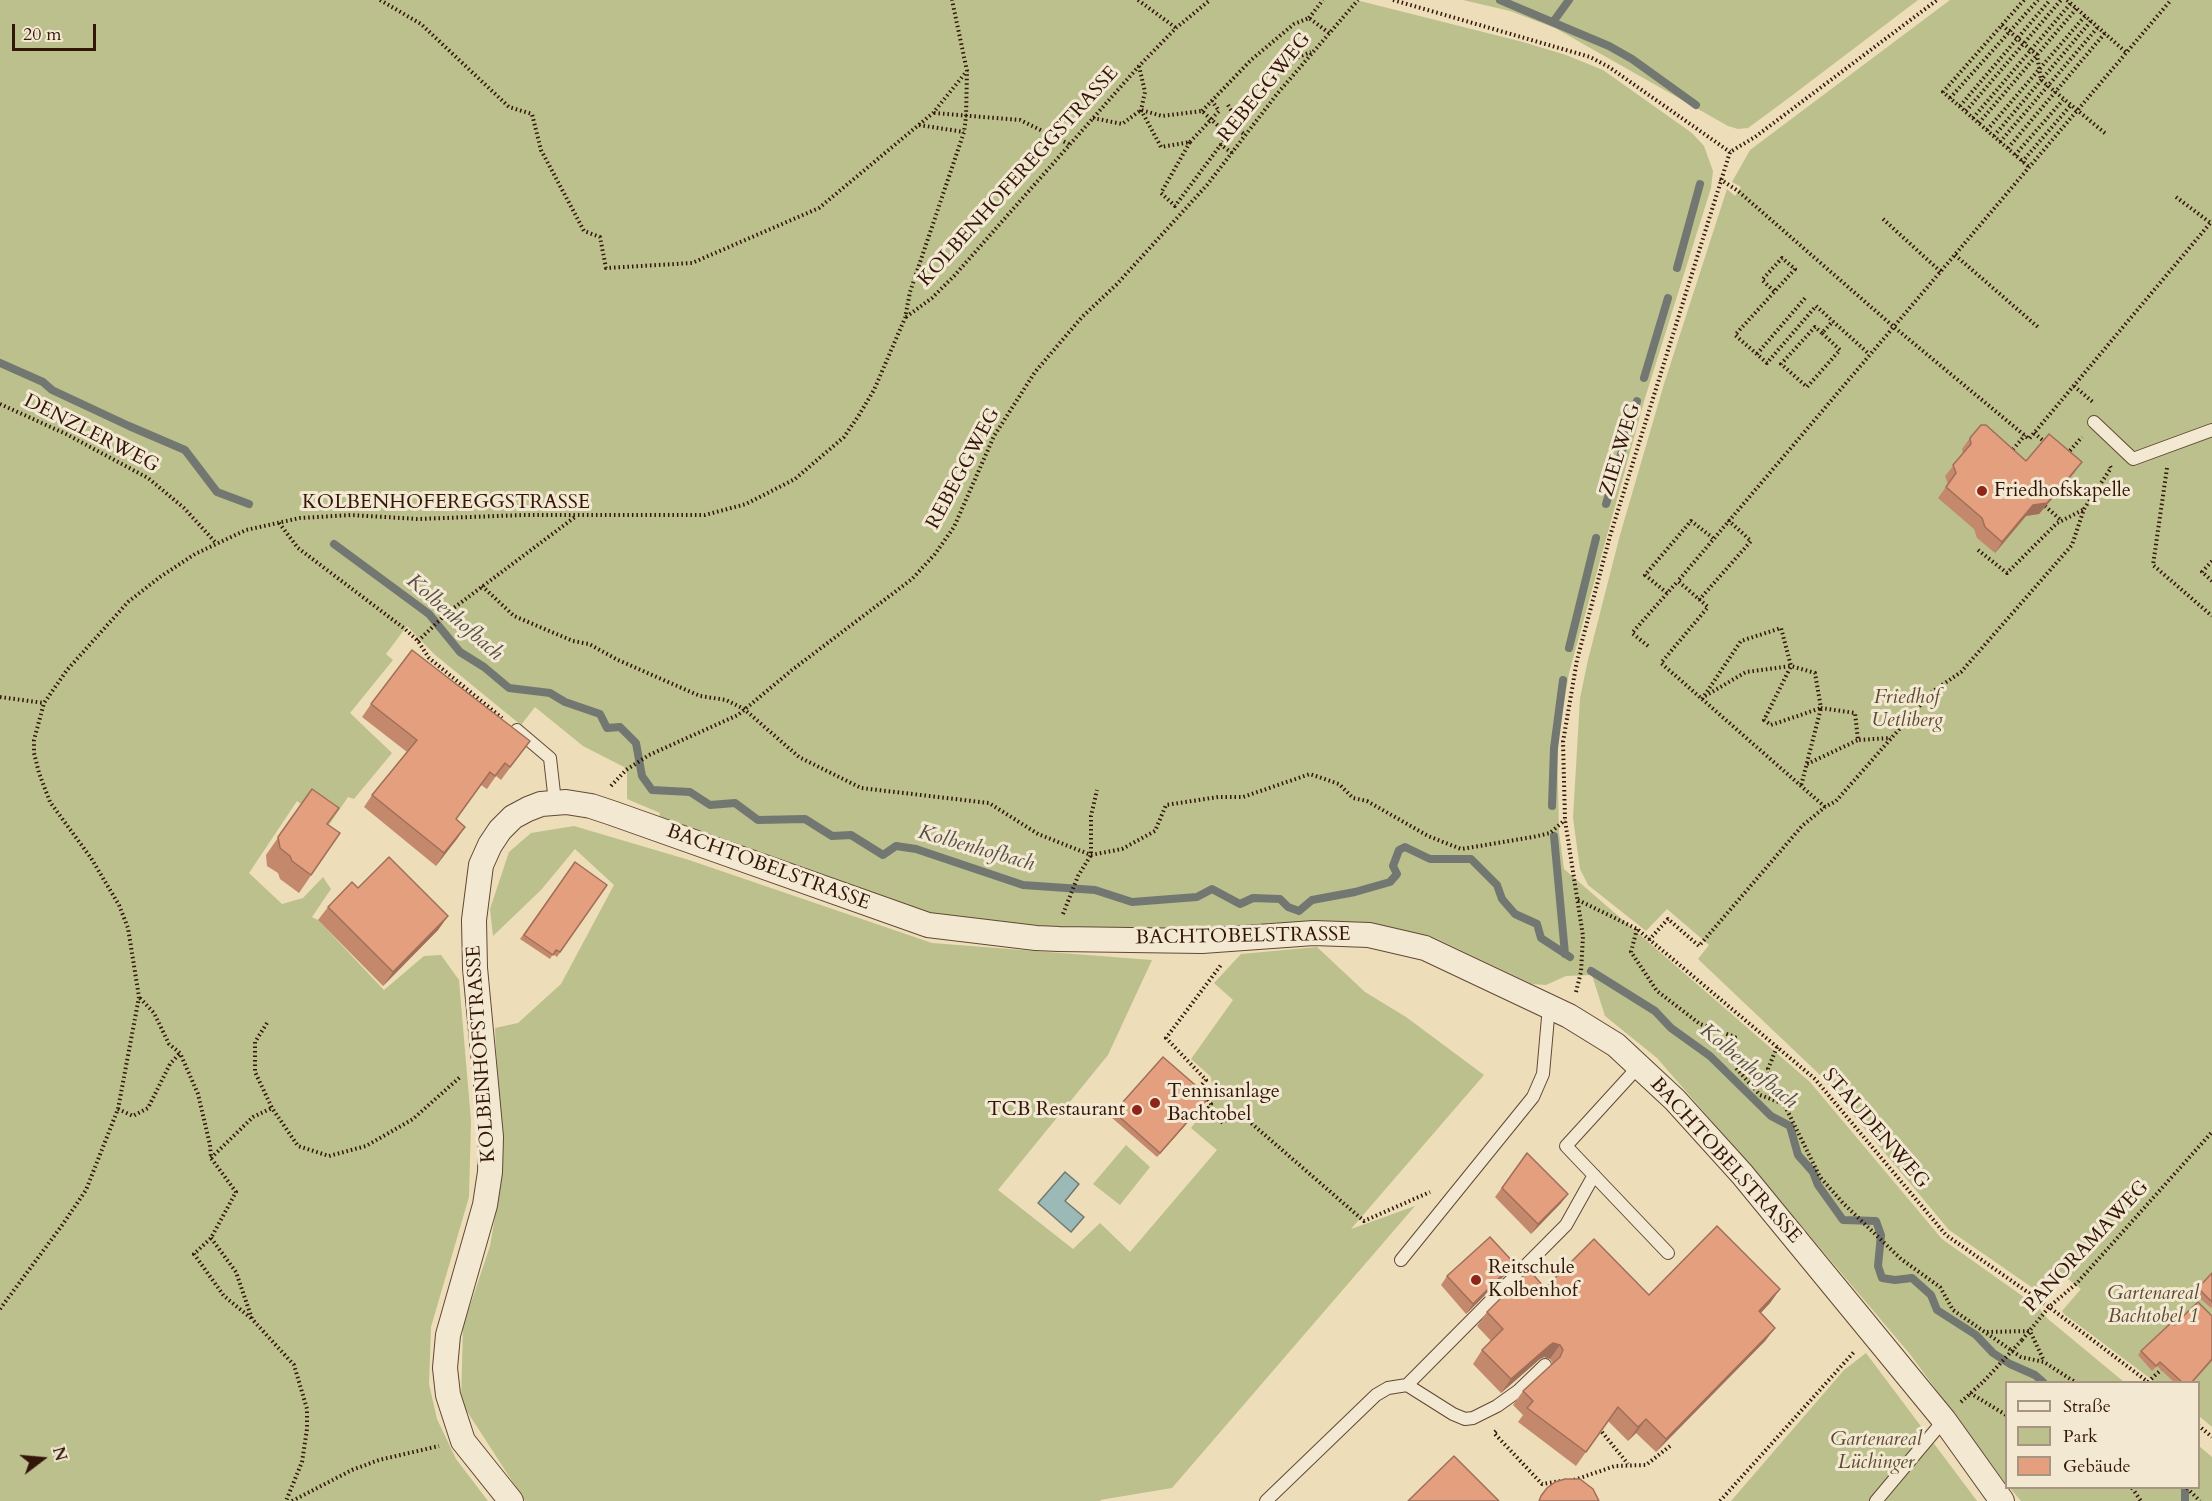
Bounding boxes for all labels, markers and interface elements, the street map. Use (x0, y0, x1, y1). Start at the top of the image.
scale bar (15, 12, 99, 50)
text: 20 m (23, 22, 62, 47)
street label: REBEGGWEG (1213, 28, 1317, 148)
street label: KOLBENHOFEREGGSTRASSE (914, 62, 1124, 292)
street label: DENZLERWEG (19, 390, 163, 478)
street label: ZIELWEG (1596, 401, 1646, 499)
street label: REBEGGWEG (922, 404, 1006, 534)
place label: Friedhofskapelle (1994, 479, 2131, 503)
marker: Friedhofskapelle (1975, 484, 1989, 498)
street label: KOLBENHOFEREGGSTRASSE (302, 491, 590, 515)
water label: Kolbenhofbach (401, 569, 507, 667)
park label: Friedhof Uetliberg (1871, 686, 1943, 733)
street label: BACHTOBELSTRASSE (663, 820, 873, 916)
water label: Kolbenhofbach (915, 820, 1037, 878)
street label: BACHTOBELSTRASSE (1135, 923, 1351, 951)
street label: KOLBENHOFSTRASSE (462, 945, 502, 1163)
water label: Kolbenhofbach (1694, 1019, 1802, 1115)
street label: STAUDENWEG (1816, 1064, 1934, 1194)
street label: BACHTOBELSTRASSE (1644, 1073, 1806, 1249)
place label: Tennisanlage Bachtobel (1167, 1080, 1280, 1127)
marker: Tennisanlage Bachtobel (1148, 1096, 1162, 1110)
place label: TCB Restaurant (987, 1098, 1125, 1122)
marker: TCB Restaurant (1130, 1103, 1144, 1117)
street label: PANORAMAWEG (2020, 1176, 2154, 1318)
place label: Reitschule Kolbenhof (1488, 1256, 1578, 1303)
marker: Reitschule Kolbenhof (1469, 1273, 1483, 1287)
park label: Gartenareal Bachtobel 1 (2107, 1282, 2199, 1329)
legend (2005, 1381, 2200, 1489)
text: Straße (2063, 1394, 2111, 1419)
text: Park (2063, 1424, 2098, 1449)
park label: Gartenareal Lüchinger (1830, 1428, 1922, 1475)
north arrow (12, 1429, 72, 1489)
text: N (47, 1444, 72, 1464)
text: Gebäude (2063, 1454, 2131, 1479)

